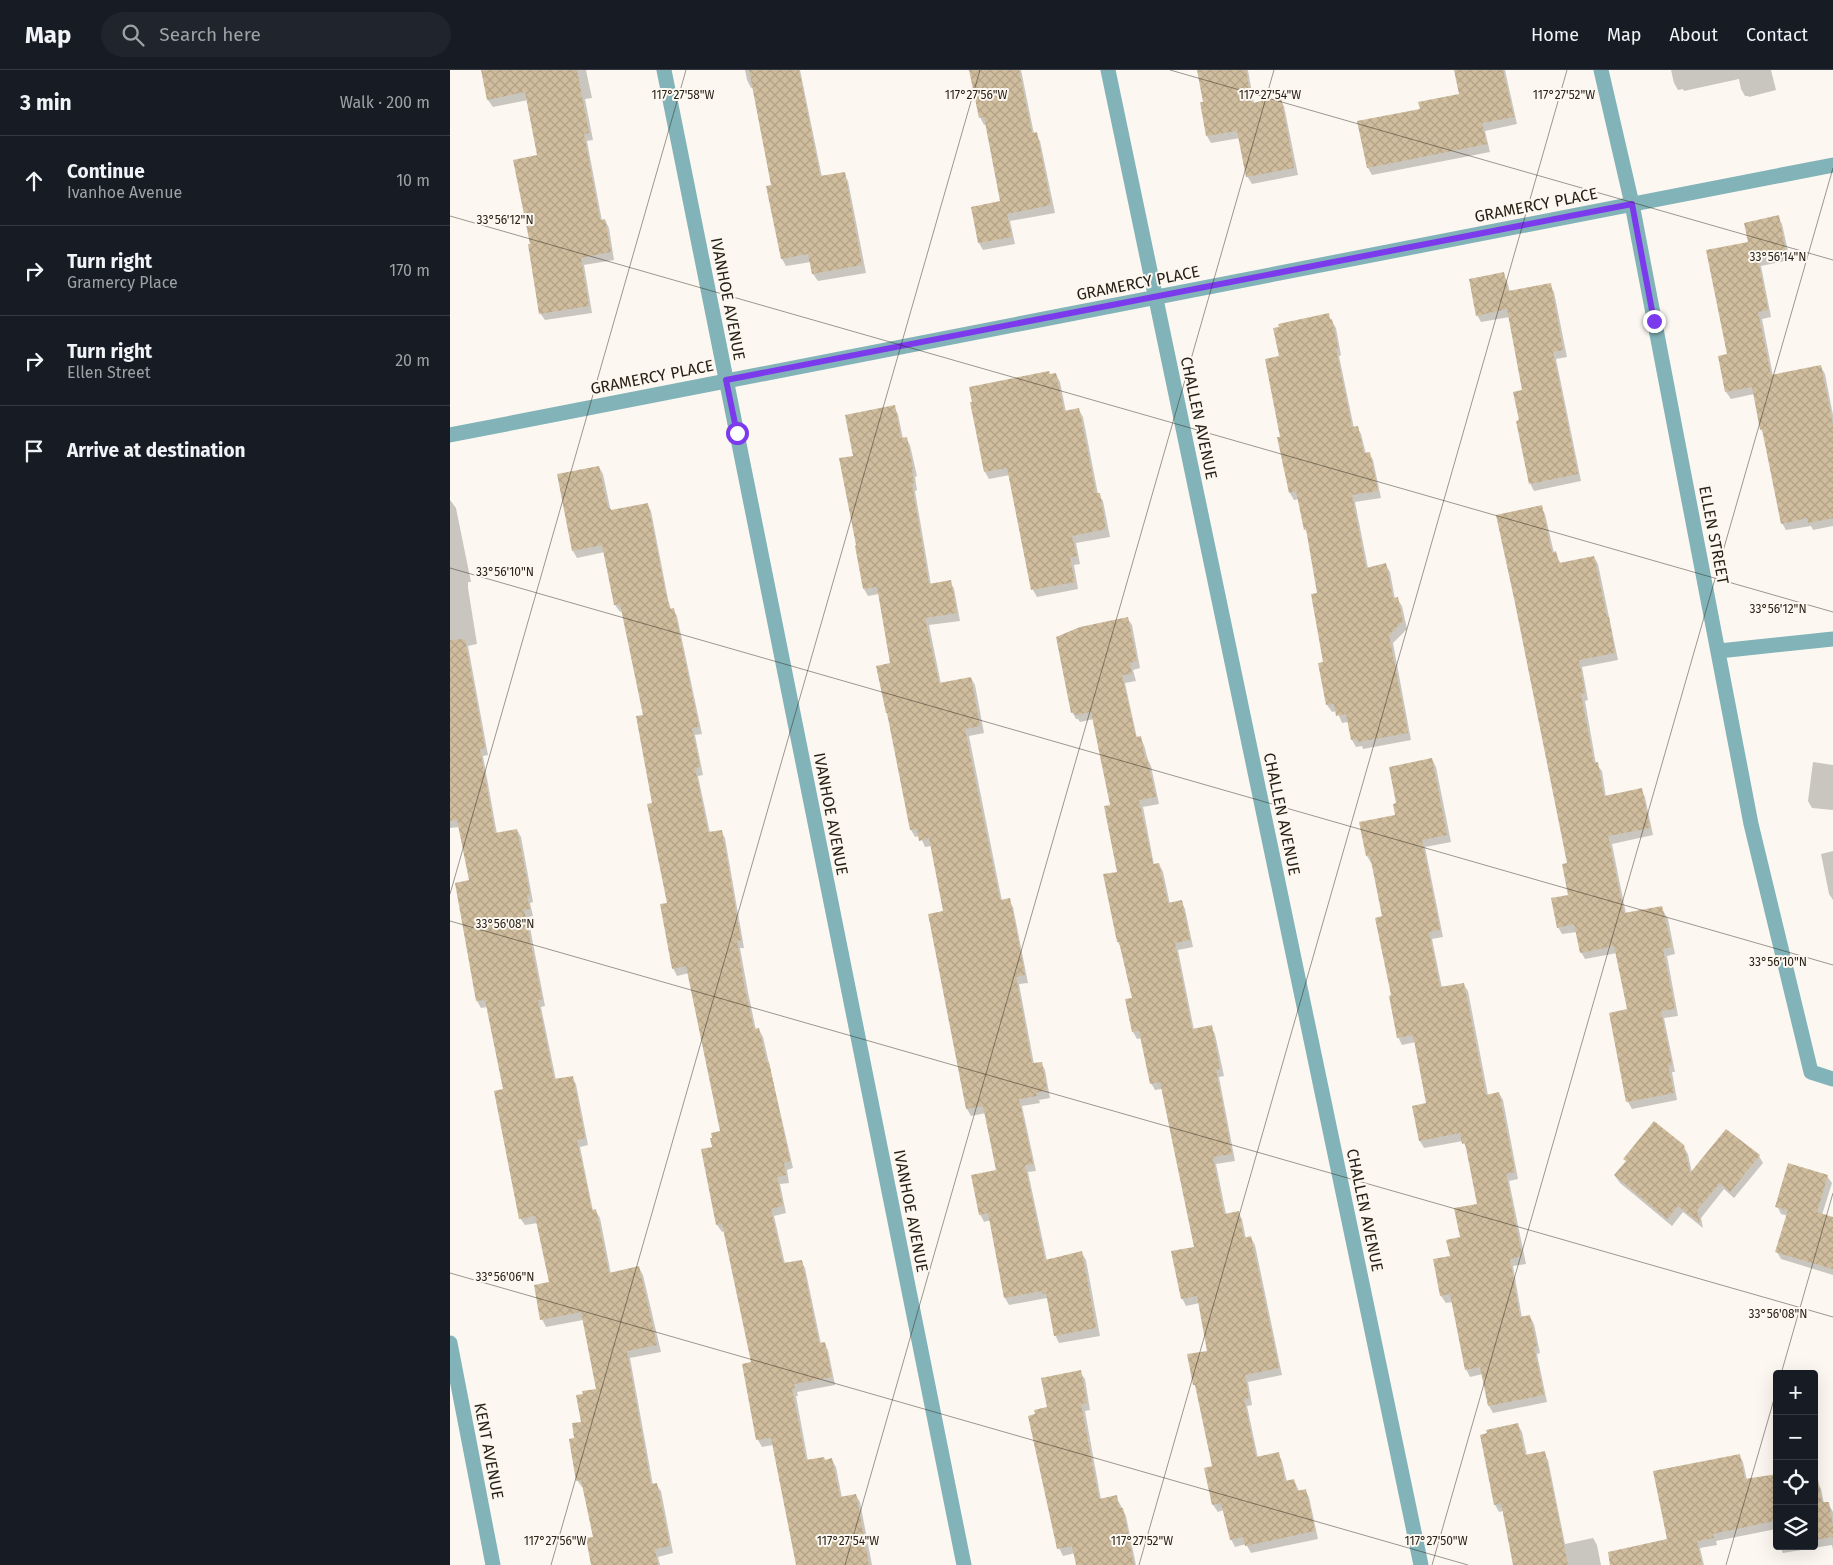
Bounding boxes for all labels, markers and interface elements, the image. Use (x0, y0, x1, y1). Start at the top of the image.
search box (101, 12, 451, 57)
text: Map (25, 21, 71, 49)
icon: search (119, 21, 147, 49)
text: Search here (159, 23, 261, 46)
text: Home (1531, 24, 1579, 46)
text: Map (1607, 24, 1641, 46)
text: About (1669, 24, 1718, 46)
text: Contact (1746, 24, 1808, 46)
text: 117°27'58"W (652, 88, 715, 102)
text: 117°27'56"W (945, 88, 1007, 102)
text: 117°27'54"W (1239, 88, 1301, 102)
text: 117°27'52"W (1533, 88, 1595, 102)
text: 3 min (20, 90, 72, 116)
text: Walk · 200 m (340, 93, 430, 112)
text: Continue (67, 160, 145, 183)
icon: ahead (20, 167, 48, 195)
text: 10 m (396, 171, 430, 190)
text: Ivanhoe Avenue (67, 183, 182, 202)
street label: GRAMERCY PLACE (1473, 184, 1599, 226)
text: 33°56'12"N (476, 213, 534, 227)
street label: IVANHOE AVENUE (707, 236, 749, 362)
text: Turn right (67, 250, 152, 273)
text: 33°56'14"N (1749, 250, 1807, 264)
icon: right (20, 257, 48, 285)
text: 170 m (389, 261, 430, 280)
street label: GRAMERCY PLACE (1075, 262, 1201, 304)
text: Gramercy Place (67, 273, 178, 292)
route end (1643, 310, 1666, 333)
text: Turn right (67, 340, 152, 363)
icon: right (20, 347, 48, 375)
text: 20 m (395, 351, 430, 370)
street label: CHALLEN AVENUE (1177, 355, 1221, 481)
street label: GRAMERCY PLACE (589, 356, 715, 398)
text: Ellen Street (67, 363, 151, 382)
route start (726, 422, 749, 445)
icon: arrive (20, 437, 48, 465)
text: Arrive at destination (67, 439, 246, 462)
street label: ELLEN STREET (1695, 484, 1733, 587)
text: 33°56'10"N (476, 565, 534, 579)
text: 33°56'12"N (1749, 602, 1807, 616)
street label: IVANHOE AVENUE (810, 751, 852, 877)
street label: CHALLEN AVENUE (1260, 751, 1304, 877)
text: 33°56'08"N (475, 917, 535, 931)
text: 33°56'10"N (1749, 955, 1807, 969)
street label: CHALLEN AVENUE (1343, 1147, 1387, 1273)
street label: IVANHOE AVENUE (890, 1148, 932, 1274)
text: 33°56'06"N (476, 1270, 534, 1284)
text: 33°56'08"N (1748, 1307, 1808, 1321)
map controls (1773, 1370, 1818, 1550)
button: + (1773, 1370, 1818, 1415)
street label: KENT AVENUE (470, 1401, 508, 1501)
button: − (1773, 1415, 1818, 1460)
button: locate (1773, 1460, 1818, 1505)
button: layers (1773, 1505, 1818, 1550)
text: 117°27'56"W (524, 1534, 586, 1548)
text: 117°27'54"W (817, 1534, 879, 1548)
text: 117°27'52"W (1111, 1534, 1173, 1548)
text: 117°27'50"W (1404, 1534, 1468, 1548)

